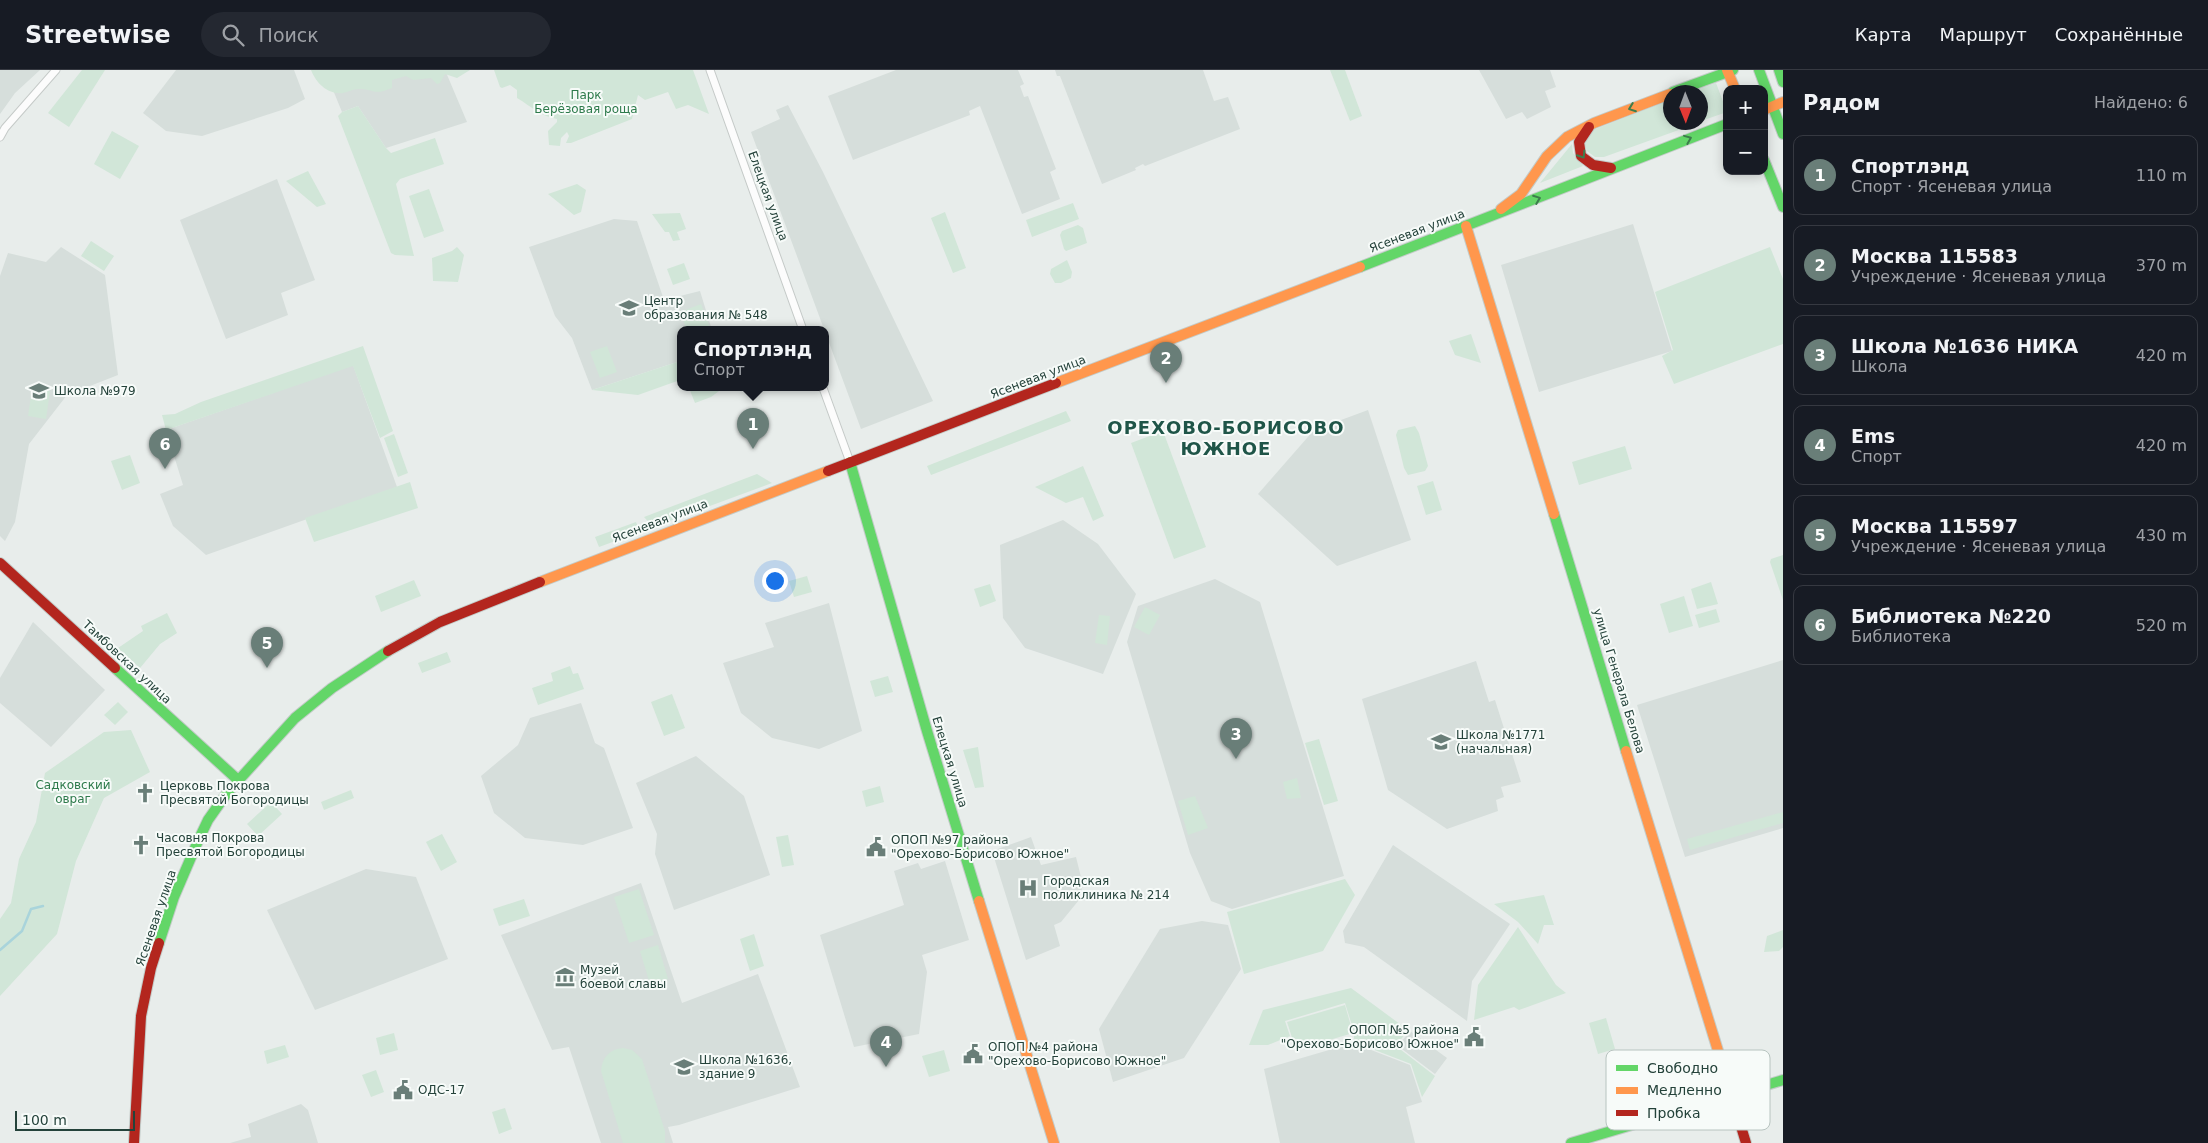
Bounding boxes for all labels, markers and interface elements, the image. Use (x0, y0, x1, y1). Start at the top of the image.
search box (201, 12, 551, 57)
text: Streetwise (25, 21, 171, 49)
icon: search (219, 21, 247, 49)
text: Поиск (259, 24, 319, 46)
text: Карта (1855, 24, 1912, 45)
text: Маршрут (1940, 24, 2027, 45)
text: Сохранённые (2055, 24, 2183, 45)
north arrow (1663, 85, 1708, 130)
map controls (1723, 85, 1768, 175)
button: + (1723, 85, 1768, 130)
park label: Парк Берёзовая роща (534, 88, 638, 116)
text: Рядом (1803, 91, 1880, 115)
text: Найдено: 6 (2094, 93, 2188, 112)
one-way arrow (1628, 102, 1637, 112)
button: − (1723, 130, 1768, 175)
one-way arrow (1683, 135, 1692, 146)
street label: Елецкая улица (745, 149, 791, 243)
one-way arrow (1576, 149, 1585, 159)
text: Спортлэнд (1851, 155, 1969, 177)
text: 1 (1814, 166, 1826, 185)
text: 110 m (2136, 166, 2187, 185)
text: Спорт · Ясеневая улица (1851, 177, 2052, 196)
one-way arrow (1532, 195, 1541, 205)
street label: Ясеневая улица (1367, 206, 1467, 256)
text: Москва 115583 (1851, 245, 2018, 267)
text: 2 (1814, 256, 1826, 275)
text: 370 m (2136, 256, 2187, 275)
text: Учреждение · Ясеневая улица (1851, 267, 2106, 286)
place label: Центр образования № 548 (644, 294, 768, 322)
school or university icon: Центр образования № 548 (618, 297, 640, 319)
popup (677, 326, 829, 391)
text: Школа №1636 НИКА (1851, 335, 2078, 357)
text: Спортлэнд (694, 338, 812, 360)
pin: 2 (1150, 342, 1182, 383)
text: 3 (1814, 346, 1826, 365)
text: 420 m (2136, 346, 2187, 365)
street label: Ясеневая улица (988, 352, 1088, 402)
text: Школа (1851, 357, 1908, 376)
text: Спорт (694, 360, 745, 379)
school or university icon: Школа №979 (28, 380, 50, 402)
place label: Школа №979 (54, 384, 136, 398)
pin: 1 (737, 408, 769, 449)
district label: ОРЕХОВО-БОРИСОВО ЮЖНОЕ (1107, 417, 1345, 459)
text: Ems (1851, 425, 1895, 447)
pin: 6 (149, 428, 181, 469)
text: 4 (1814, 436, 1826, 455)
text: 420 m (2136, 436, 2187, 455)
text: Спорт (1851, 447, 1902, 466)
street label: Ясеневая улица (610, 496, 710, 546)
text: Москва 115597 (1851, 515, 2018, 537)
text: 5 (1814, 526, 1826, 545)
text: 430 m (2136, 526, 2187, 545)
text: Учреждение · Ясеневая улица (1851, 537, 2106, 556)
your location (762, 568, 788, 594)
text: Библиотека №220 (1851, 605, 2051, 627)
street label: улица Генерала Белова (1590, 607, 1648, 755)
text: 6 (1814, 616, 1826, 635)
text: 520 m (2136, 616, 2187, 635)
street label: Тамбовская улица (79, 617, 174, 707)
pin: 5 (251, 627, 283, 668)
text: Библиотека (1851, 627, 1951, 646)
street label: Елецкая улица (929, 715, 971, 809)
pin: 3 (1220, 718, 1252, 759)
place label: Школа №1771 (начальная) (1456, 728, 1545, 756)
school or university icon: Школа №1771 (начальная) (1430, 731, 1452, 753)
park label: Садковский овраг (35, 778, 111, 806)
place label: Церковь Покрова Пресвятой Богородицы (160, 779, 309, 807)
church icon: Церковь Покрова Пресвятой Богородицы (134, 782, 156, 804)
place label: Часовня Покрова Пресвятой Богородицы (156, 831, 305, 859)
place label: ОПОП №97 района "Орехово-Борисово Южное" (891, 833, 1069, 861)
church icon: Часовня Покрова Пресвятой Богородицы (130, 834, 152, 856)
public building icon: ОПОП №97 района "Орехово-Борисово Южное" (865, 836, 887, 858)
street label: Ясеневая улица (133, 868, 179, 968)
place label: Городская поликлиника № 214 (1043, 874, 1170, 902)
hospital icon: Городская поликлиника № 214 (1017, 877, 1039, 899)
place label: Музей боевой славы (580, 963, 666, 991)
museum icon: Музей боевой славы (554, 966, 576, 988)
place label: ОПОП №5 района "Орехово-Борисово Южное" (1281, 1023, 1459, 1051)
pin: 4 (870, 1026, 902, 1067)
public building icon: ОПОП №5 района "Орехово-Борисово Южное" (1463, 1026, 1485, 1048)
place label: ОПОП №4 района "Орехово-Борисово Южное" (988, 1040, 1166, 1068)
public building icon: ОПОП №4 района "Орехово-Борисово Южное" (962, 1043, 984, 1065)
legend (1606, 1050, 1770, 1130)
place label: Школа №1636, здание 9 (699, 1053, 792, 1081)
school or university icon: Школа №1636, здание 9 (673, 1056, 695, 1078)
text: Свободно (1647, 1060, 1718, 1076)
public building icon: ОДС-17 (392, 1079, 414, 1101)
text: Медленно (1647, 1082, 1722, 1098)
place label: ОДС-17 (418, 1083, 465, 1097)
text: Пробка (1647, 1105, 1701, 1121)
scale bar (15, 1108, 135, 1131)
text: 100 m (22, 1112, 67, 1128)

